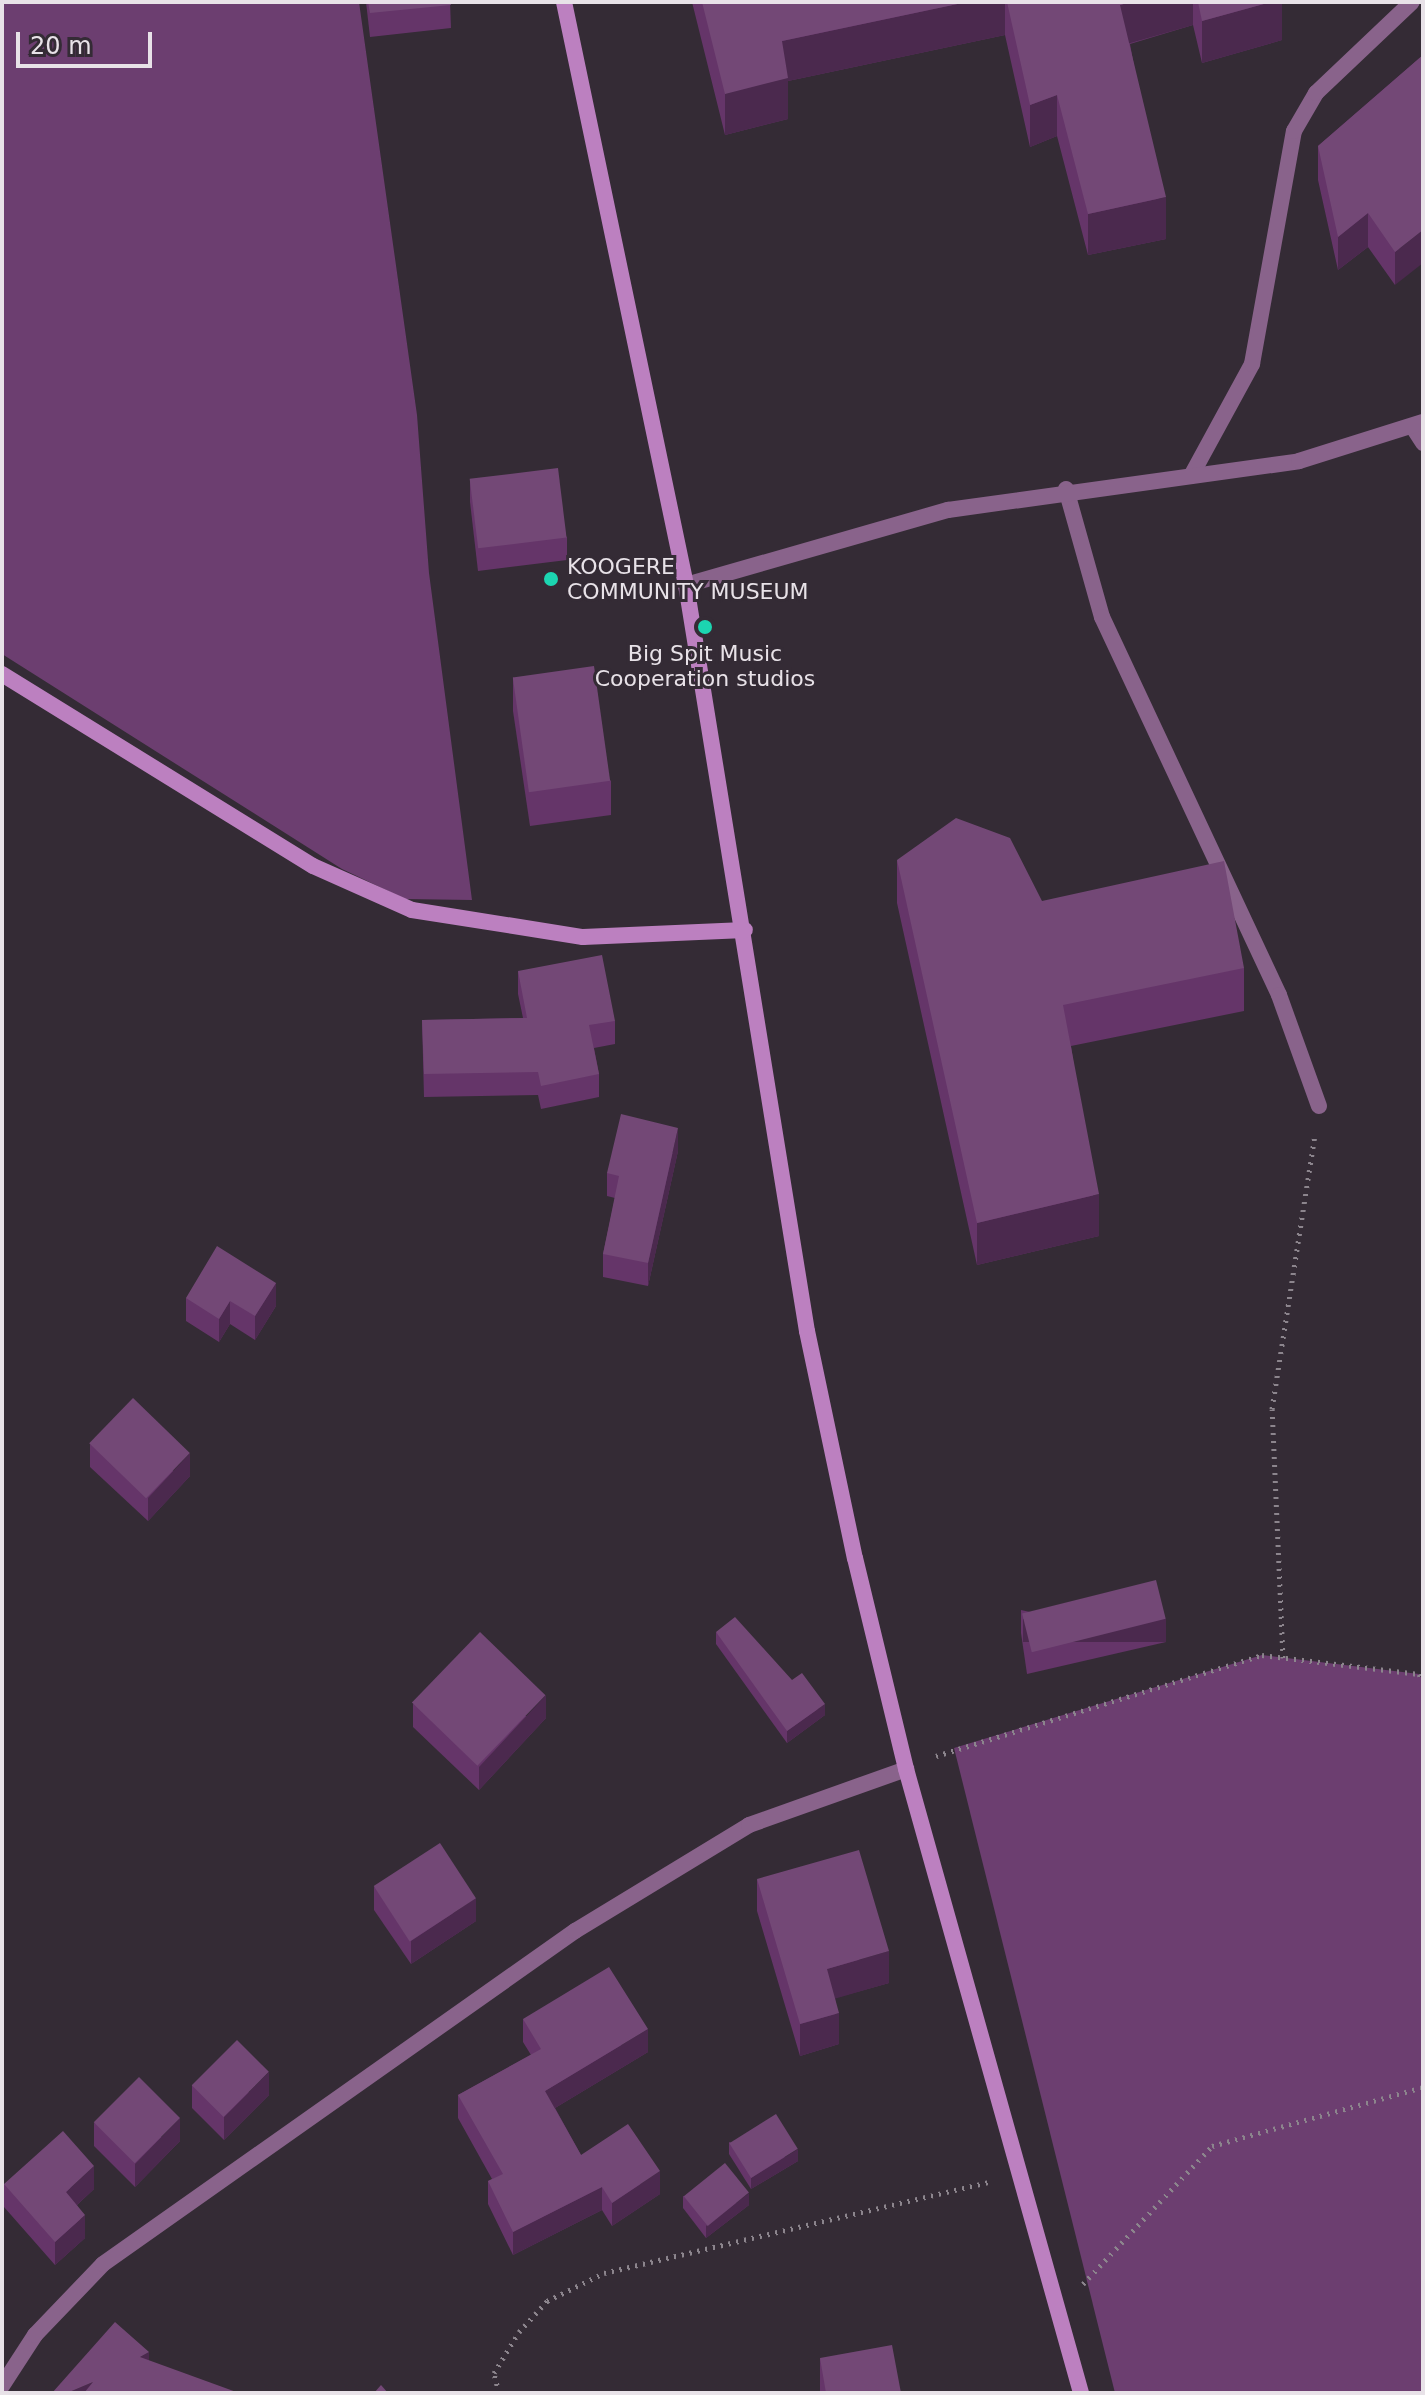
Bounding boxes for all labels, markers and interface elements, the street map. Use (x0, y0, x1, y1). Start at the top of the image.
scale bar (20, 16, 156, 66)
text: 20 m (30, 32, 92, 60)
place label: KOOGERE COMMUNITY MUSEUM (567, 553, 809, 604)
marker: KOOGERE COMMUNITY MUSEUM (542, 570, 560, 588)
marker: Big Spit Music Cooperation studios (696, 618, 714, 636)
place label: Big Spit Music Cooperation studios (595, 640, 815, 692)

